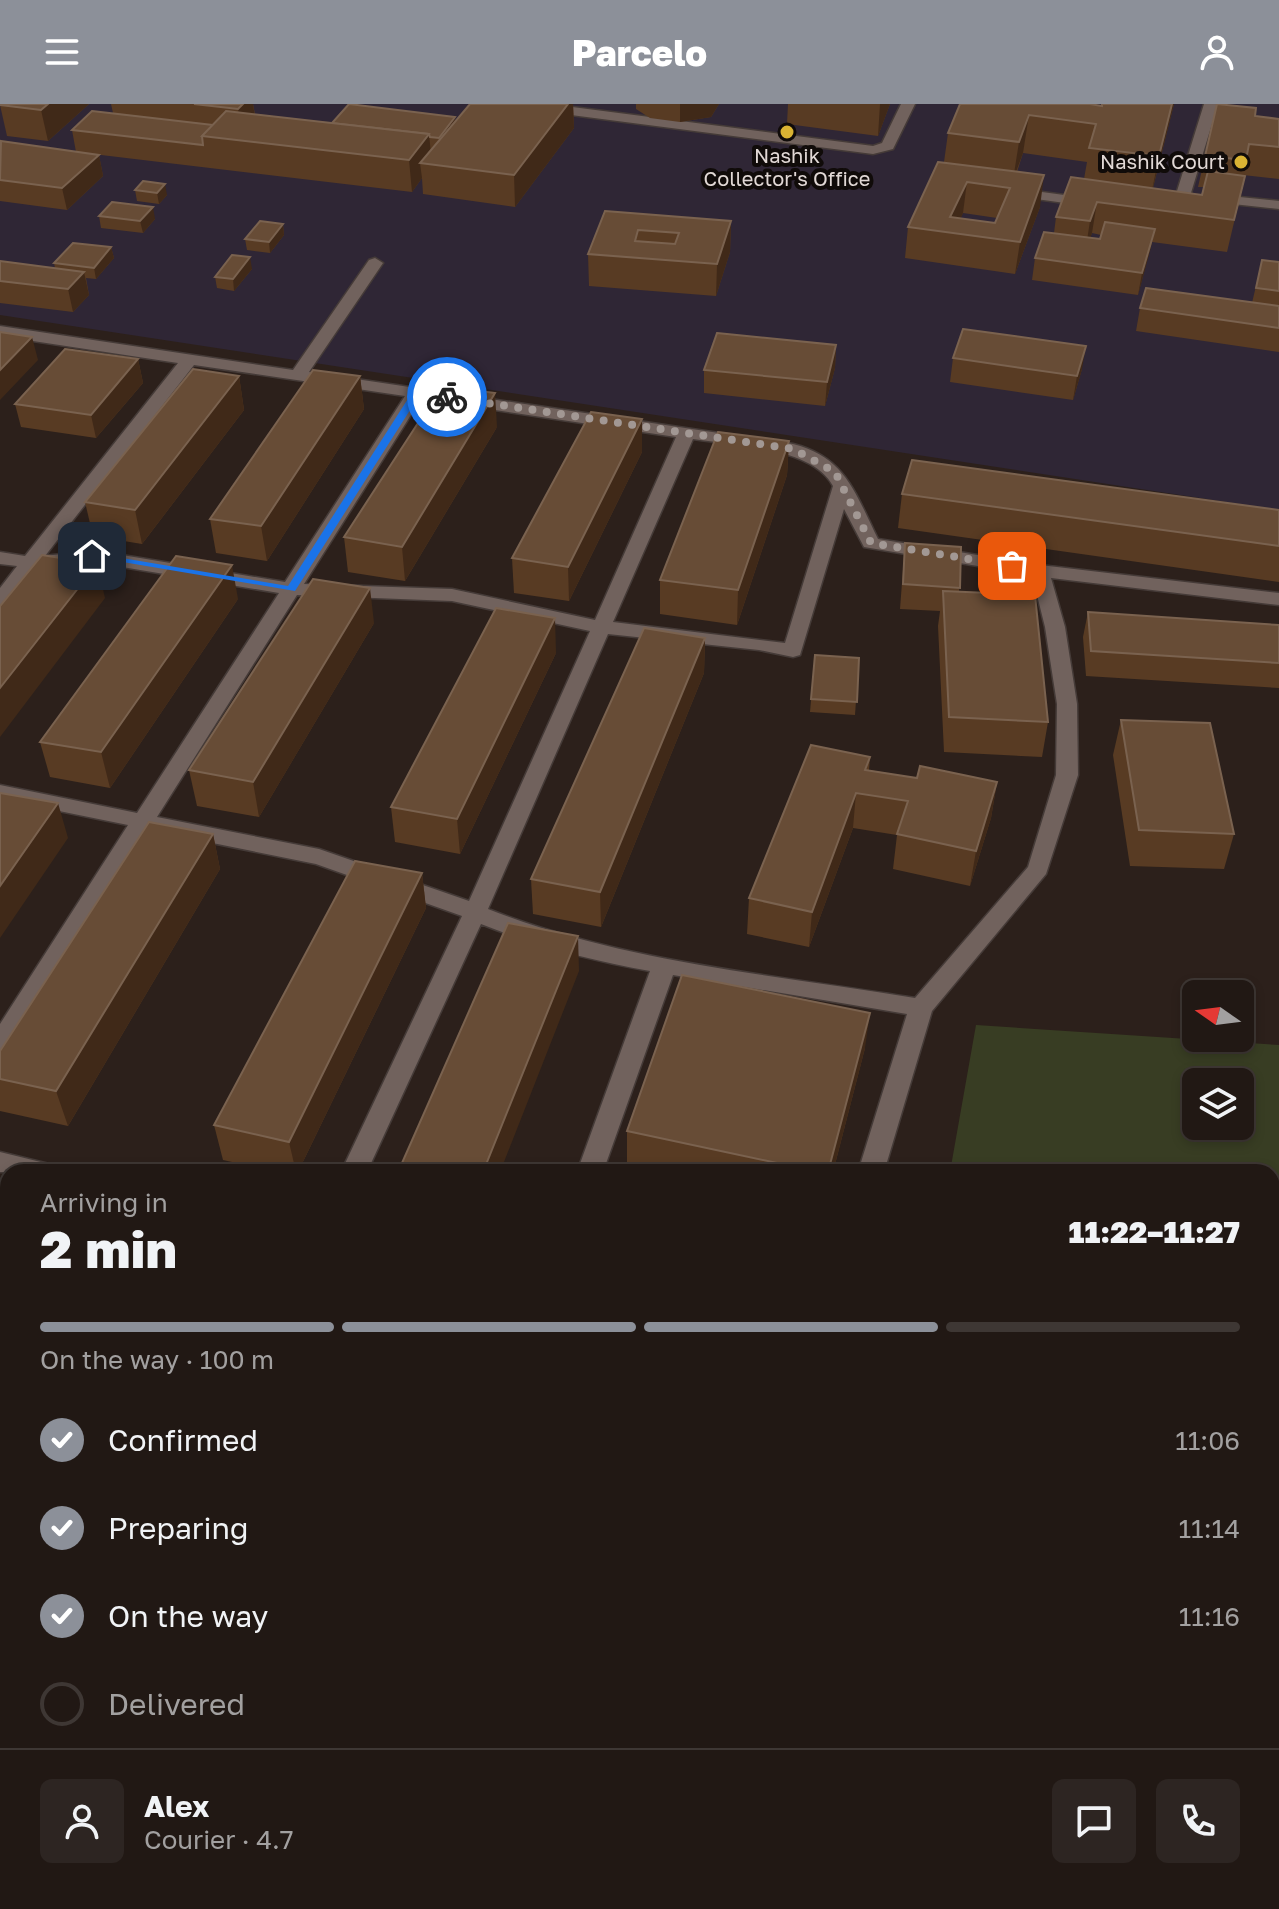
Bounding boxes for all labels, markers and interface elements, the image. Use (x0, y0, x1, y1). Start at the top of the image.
icon: menu (40, 30, 84, 74)
icon: person (1195, 30, 1239, 74)
text: Parcelo (572, 31, 707, 74)
marker: Nashik Collector's Office (778, 123, 796, 141)
place label: Nashik Collector's Office (704, 143, 870, 190)
place label: Nashik Court (1100, 149, 1225, 173)
marker: Nashik Court (1232, 153, 1250, 171)
courier (407, 357, 487, 437)
icon: bike (425, 375, 469, 419)
pin (58, 522, 126, 590)
pin (978, 532, 1046, 600)
icon: home (70, 534, 114, 578)
icon: bag (990, 544, 1034, 588)
north arrow (1182, 980, 1254, 1052)
map controls (1182, 980, 1254, 1140)
button: layers (1182, 1068, 1254, 1140)
text: Arriving in (40, 1187, 168, 1218)
text: 11:22–11:27 (1069, 1214, 1240, 1250)
text: 2 min (40, 1217, 177, 1279)
text: On the way · 100 m (40, 1344, 274, 1375)
icon: check (40, 1418, 84, 1462)
text: Confirmed (108, 1422, 258, 1458)
text: 11:06 (1175, 1425, 1240, 1456)
icon: check (40, 1506, 84, 1550)
text: Preparing (108, 1510, 249, 1546)
text: 11:14 (1179, 1513, 1240, 1544)
icon: check (40, 1594, 84, 1638)
text: On the way (108, 1598, 268, 1634)
text: 11:16 (1179, 1601, 1240, 1632)
text: Delivered (108, 1686, 245, 1722)
button: person (40, 1779, 124, 1863)
button: chat (1052, 1779, 1136, 1863)
button: phone (1156, 1779, 1240, 1863)
text: Alex (144, 1788, 209, 1824)
text: Courier · 4.7 (144, 1824, 294, 1855)

